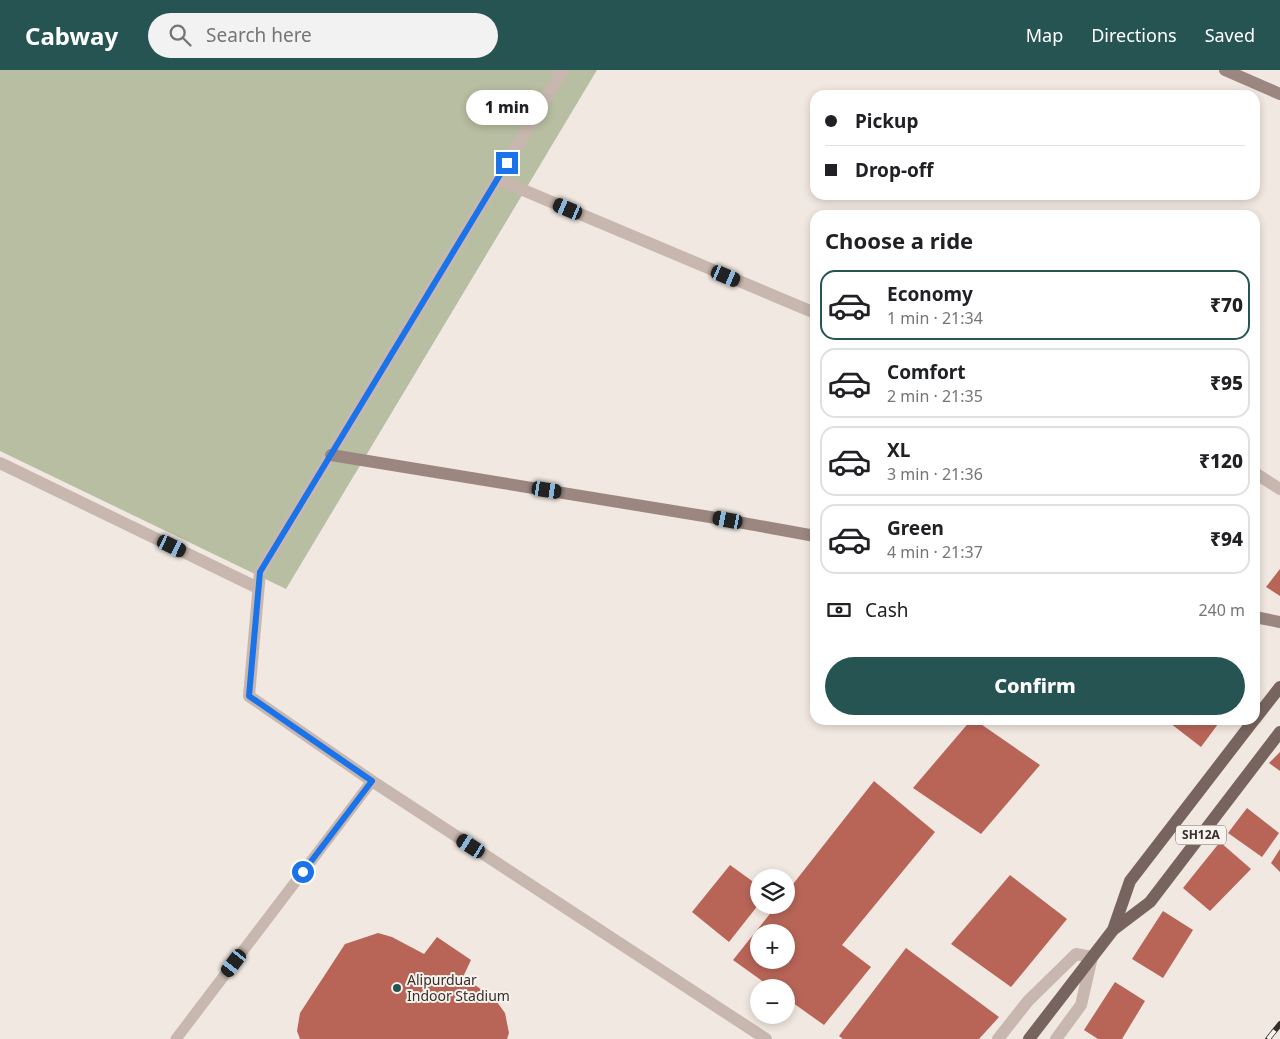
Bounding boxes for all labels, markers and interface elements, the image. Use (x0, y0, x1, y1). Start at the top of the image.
search box (148, 13, 498, 58)
text: Cabway (25, 19, 118, 52)
icon: search (166, 21, 194, 49)
text: Search here (206, 22, 312, 48)
text: Map (1026, 23, 1063, 47)
text: Directions (1091, 23, 1177, 47)
text: Saved (1205, 23, 1255, 47)
callout: 1 min (466, 91, 548, 126)
text: 1 min (485, 96, 529, 118)
text: Pickup (855, 108, 918, 134)
route end (496, 152, 518, 174)
text: Drop-off (855, 157, 934, 183)
car (551, 196, 584, 222)
text: Choose a ride (825, 225, 973, 255)
car (709, 263, 742, 289)
text: Economy (887, 281, 973, 307)
icon: car (827, 283, 872, 328)
text: ₹70 (1210, 292, 1243, 318)
text: 1 min · 21:34 (887, 307, 983, 329)
text: Comfort (887, 359, 966, 385)
icon: car (827, 361, 872, 406)
text: ₹95 (1210, 370, 1243, 396)
text: 2 min · 21:35 (887, 385, 983, 407)
text: XL (887, 437, 910, 463)
icon: car (827, 439, 872, 484)
text: ₹120 (1199, 448, 1243, 474)
text: 3 min · 21:36 (887, 463, 983, 485)
car (531, 480, 562, 500)
car (711, 510, 744, 530)
text: Green (887, 515, 944, 541)
icon: car (827, 517, 872, 562)
text: ₹94 (1210, 526, 1243, 552)
car (155, 533, 188, 559)
text: 4 min · 21:37 (887, 541, 983, 563)
icon: cash (825, 596, 853, 624)
text: Cash (865, 597, 909, 623)
text: 240 m (1198, 599, 1245, 621)
button: Confirm (825, 657, 1245, 715)
road number: SH12A (1176, 826, 1226, 844)
car (454, 832, 487, 860)
route start (292, 861, 314, 883)
map controls (750, 869, 795, 1024)
button: layers (750, 869, 795, 914)
button: + (750, 924, 795, 969)
car (218, 947, 249, 979)
place label: Alipurduar Indoor Stadium (407, 970, 510, 1005)
button: − (750, 979, 795, 1024)
marker: Alipurduar Indoor Stadium (391, 982, 403, 994)

